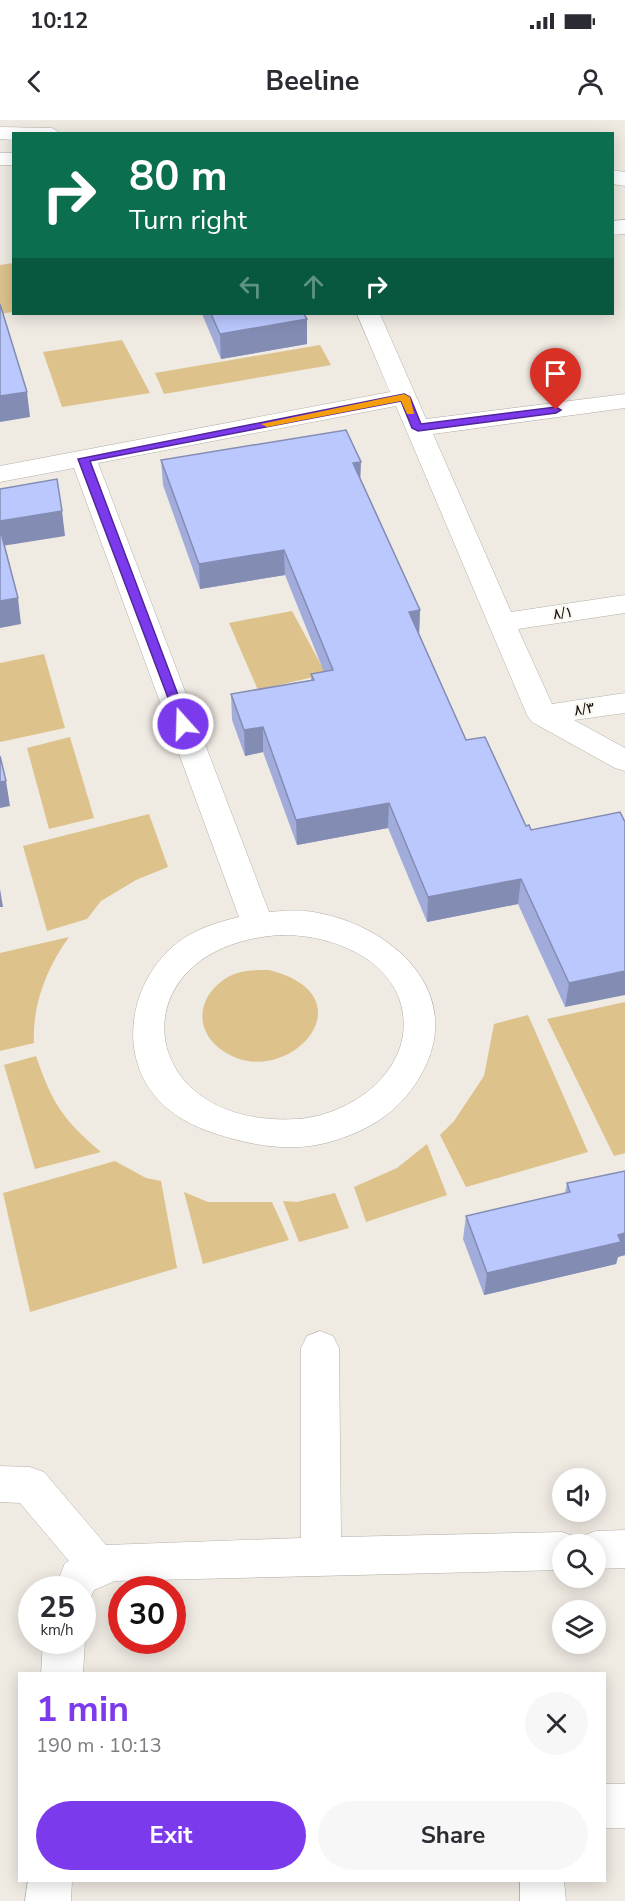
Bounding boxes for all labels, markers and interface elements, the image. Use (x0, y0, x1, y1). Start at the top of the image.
text: 10:12 (30, 6, 88, 36)
text: Beeline (266, 63, 359, 100)
icon: back (18, 65, 51, 98)
icon: person (574, 65, 607, 98)
text: 80 m (129, 148, 228, 205)
icon: right (30, 156, 108, 234)
text: Turn right (129, 202, 247, 239)
icon: left (234, 270, 267, 303)
icon: ahead (297, 270, 330, 303)
icon: right (360, 270, 393, 303)
pin (530, 348, 581, 410)
icon: arrive (539, 357, 572, 390)
street label: ۸/۱ (552, 602, 574, 624)
position arrow (151, 692, 215, 756)
street label: ۸/۳ (572, 698, 596, 720)
map controls (552, 1468, 606, 1654)
button: sound (552, 1468, 606, 1522)
button: search (552, 1534, 606, 1588)
speed limit sign: 30 (108, 1576, 186, 1654)
text: 25 (39, 1587, 75, 1628)
button: layers (552, 1600, 606, 1654)
text: km/h (40, 1620, 74, 1640)
text: 1 min (36, 1685, 129, 1734)
button: close (525, 1692, 588, 1755)
text: 190 m · 10:13 (36, 1732, 162, 1759)
button: Exit (36, 1801, 306, 1870)
button: Share (318, 1801, 588, 1870)

